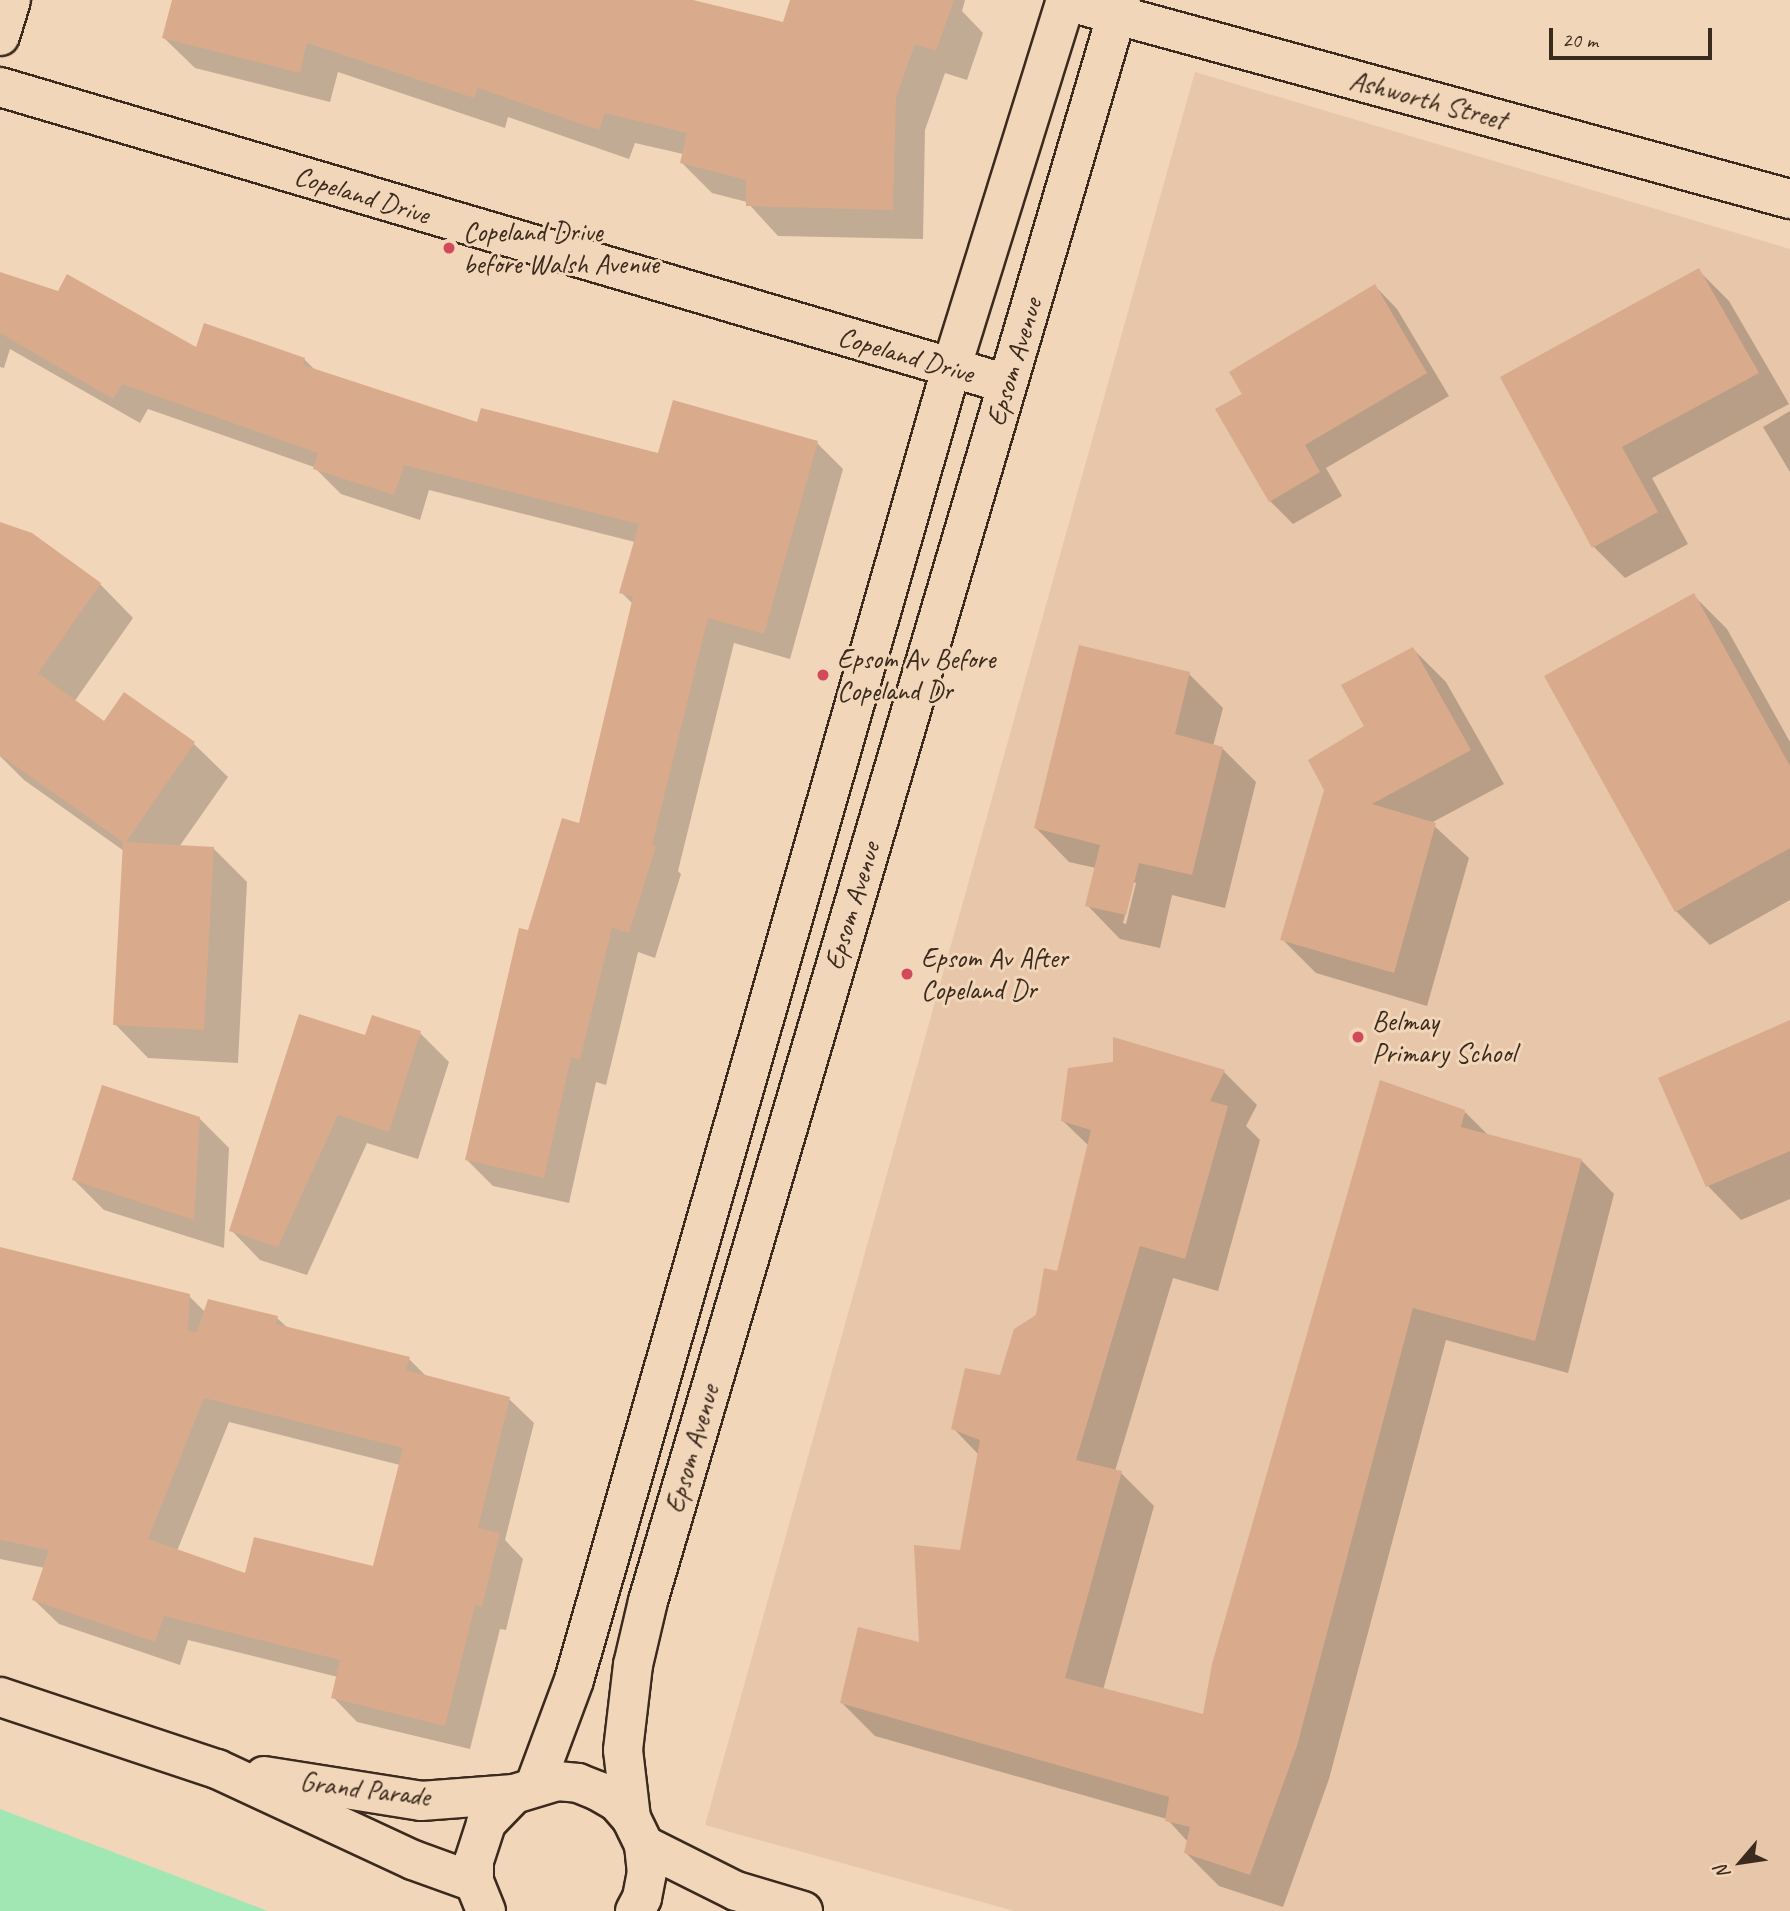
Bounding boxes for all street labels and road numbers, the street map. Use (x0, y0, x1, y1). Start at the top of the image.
street label: Ashworth Street (1346, 63, 1510, 137)
street label: Copeland Drive (290, 159, 434, 231)
street label: Epsom Avenue (979, 294, 1049, 430)
street label: Copeland Drive (834, 320, 978, 390)
street label: Epsom Avenue (817, 838, 887, 974)
street label: Epsom Avenue (658, 1381, 726, 1517)
street label: Grand Parade (298, 1764, 432, 1814)

